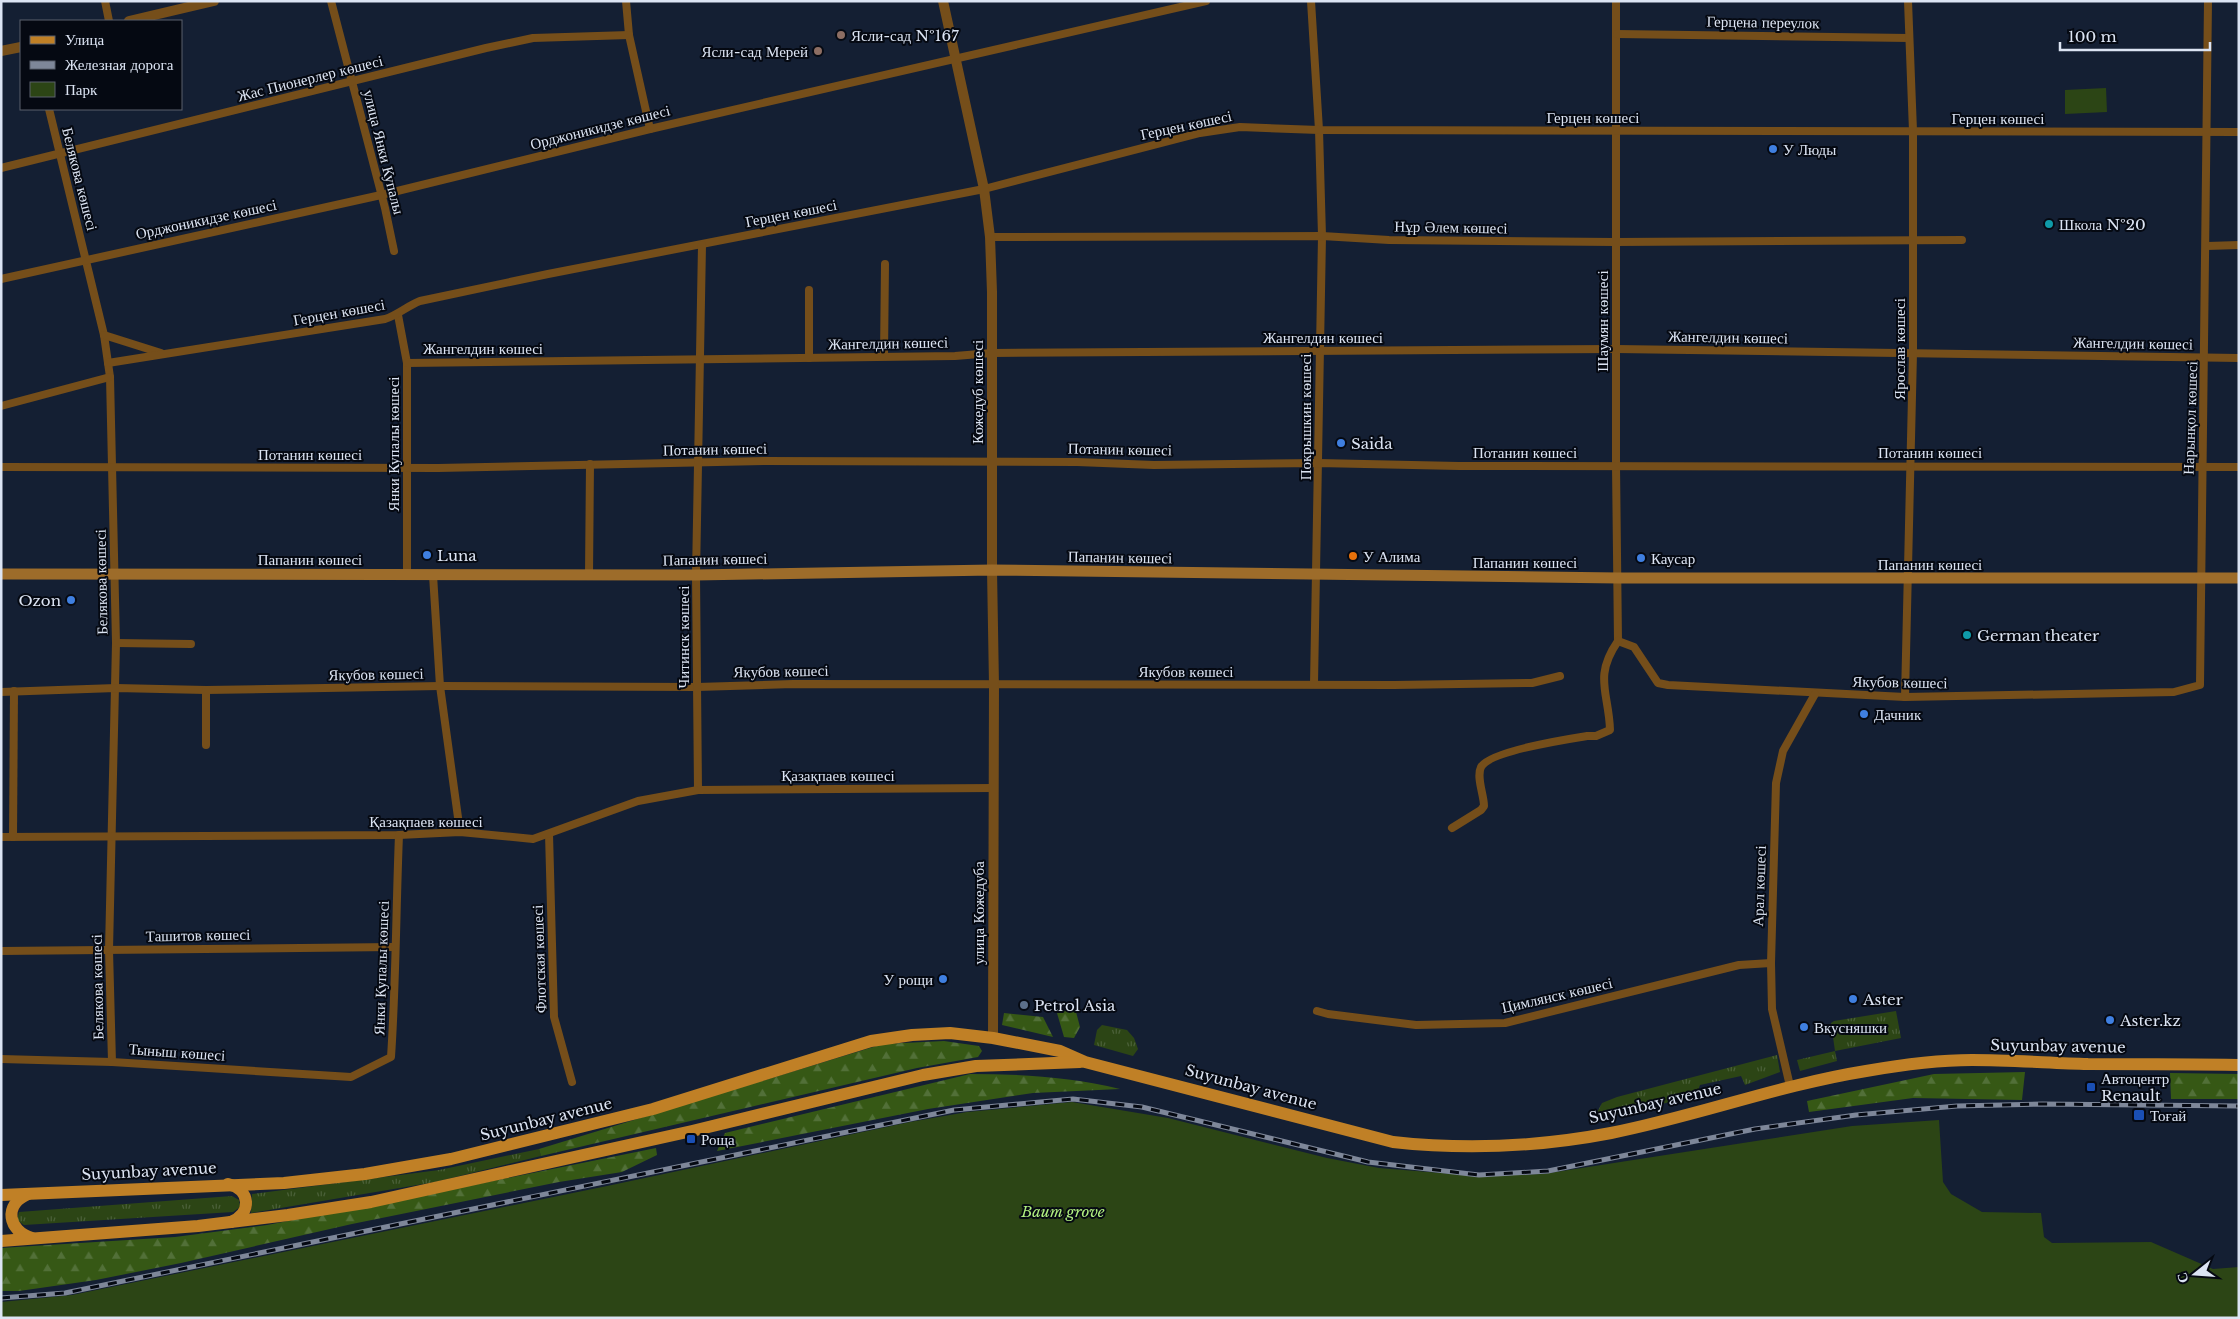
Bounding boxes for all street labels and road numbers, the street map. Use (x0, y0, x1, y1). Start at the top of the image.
street label: Герцена переулок (1706, 12, 1820, 32)
street label: Жас Пионерлер көшесі (235, 51, 385, 105)
street label: улица Янки Купалы (359, 88, 409, 216)
street label: Орджоникидзе көшесі (528, 100, 672, 154)
street label: Герцен көшесі (1139, 106, 1233, 144)
street label: Герцен көшесі (1547, 108, 1639, 127)
street label: Герцен көшесі (1952, 109, 2044, 128)
street label: Белякова көшесі (58, 125, 102, 233)
street label: Орджоникидзе көшесі (134, 195, 278, 243)
street label: Герцен көшесі (744, 195, 838, 231)
street label: Нұр Әлем көшесі (1394, 217, 1508, 237)
street label: Шаумян көшесі (1593, 270, 1612, 372)
street label: Герцен көшесі (292, 295, 386, 329)
street label: Ярослав көшесі (1890, 298, 1909, 400)
street label: Жангелдин көшесі (1668, 326, 1788, 348)
street label: Жангелдин көшесі (1263, 328, 1383, 347)
street label: Жангелдин көшесі (828, 332, 948, 354)
street label: Жангелдин көшесі (2073, 332, 2193, 354)
street label: Жангелдин көшесі (423, 339, 543, 358)
street label: Кожедуб көшесі (968, 340, 987, 444)
street label: Покрышкин көшесі (1296, 354, 1315, 480)
street label: Нарынқол көшесі (2179, 361, 2201, 475)
street label: Янки Купалы көшесі (384, 377, 403, 511)
street label: Потанин көшесі (663, 439, 767, 459)
street label: Потанин көшесі (1068, 439, 1172, 459)
street label: Потанин көшесі (1473, 443, 1577, 462)
street label: Потанин көшесі (1878, 443, 1982, 462)
street label: Потанин көшесі (258, 445, 362, 464)
street label: Белякова көшесі (91, 529, 111, 635)
street label: Папанин көшесі (1068, 547, 1172, 567)
street label: Папанин көшесі (663, 549, 767, 569)
street label: Папанин көшесі (258, 550, 362, 569)
street label: Папанин көшесі (1473, 553, 1577, 572)
street label: Папанин көшесі (1878, 555, 1982, 574)
street label: Читинск көшесі (674, 586, 693, 688)
street label: Якубов көшесі (733, 661, 829, 681)
street label: Якубов көшесі (1138, 662, 1234, 681)
street label: Якубов көшесі (328, 664, 424, 684)
street label: Якубов көшесі (1852, 672, 1948, 692)
street label: Қазақпаев көшесі (781, 766, 895, 785)
street label: Қазақпаев көшесі (369, 812, 483, 831)
street label: Арал көшесі (1748, 845, 1770, 927)
street label: улица Кожедуба (969, 861, 988, 965)
street label: Янки Купалы көшесі (369, 900, 393, 1036)
street label: Флотская көшесі (528, 904, 550, 1014)
street label: Ташитов көшесі (146, 925, 250, 945)
street label: Белякова көшесі (87, 934, 107, 1040)
street label: Цимлянск көшесі (1500, 973, 1614, 1017)
street label: Suyunbay avenue (1990, 1035, 2126, 1057)
street label: Тыныш көшесі (128, 1039, 226, 1065)
street label: Suyunbay avenue (1183, 1060, 1319, 1114)
street label: Suyunbay avenue (1587, 1079, 1723, 1127)
street label: Suyunbay avenue (478, 1093, 614, 1145)
street label: Suyunbay avenue (81, 1158, 217, 1184)

